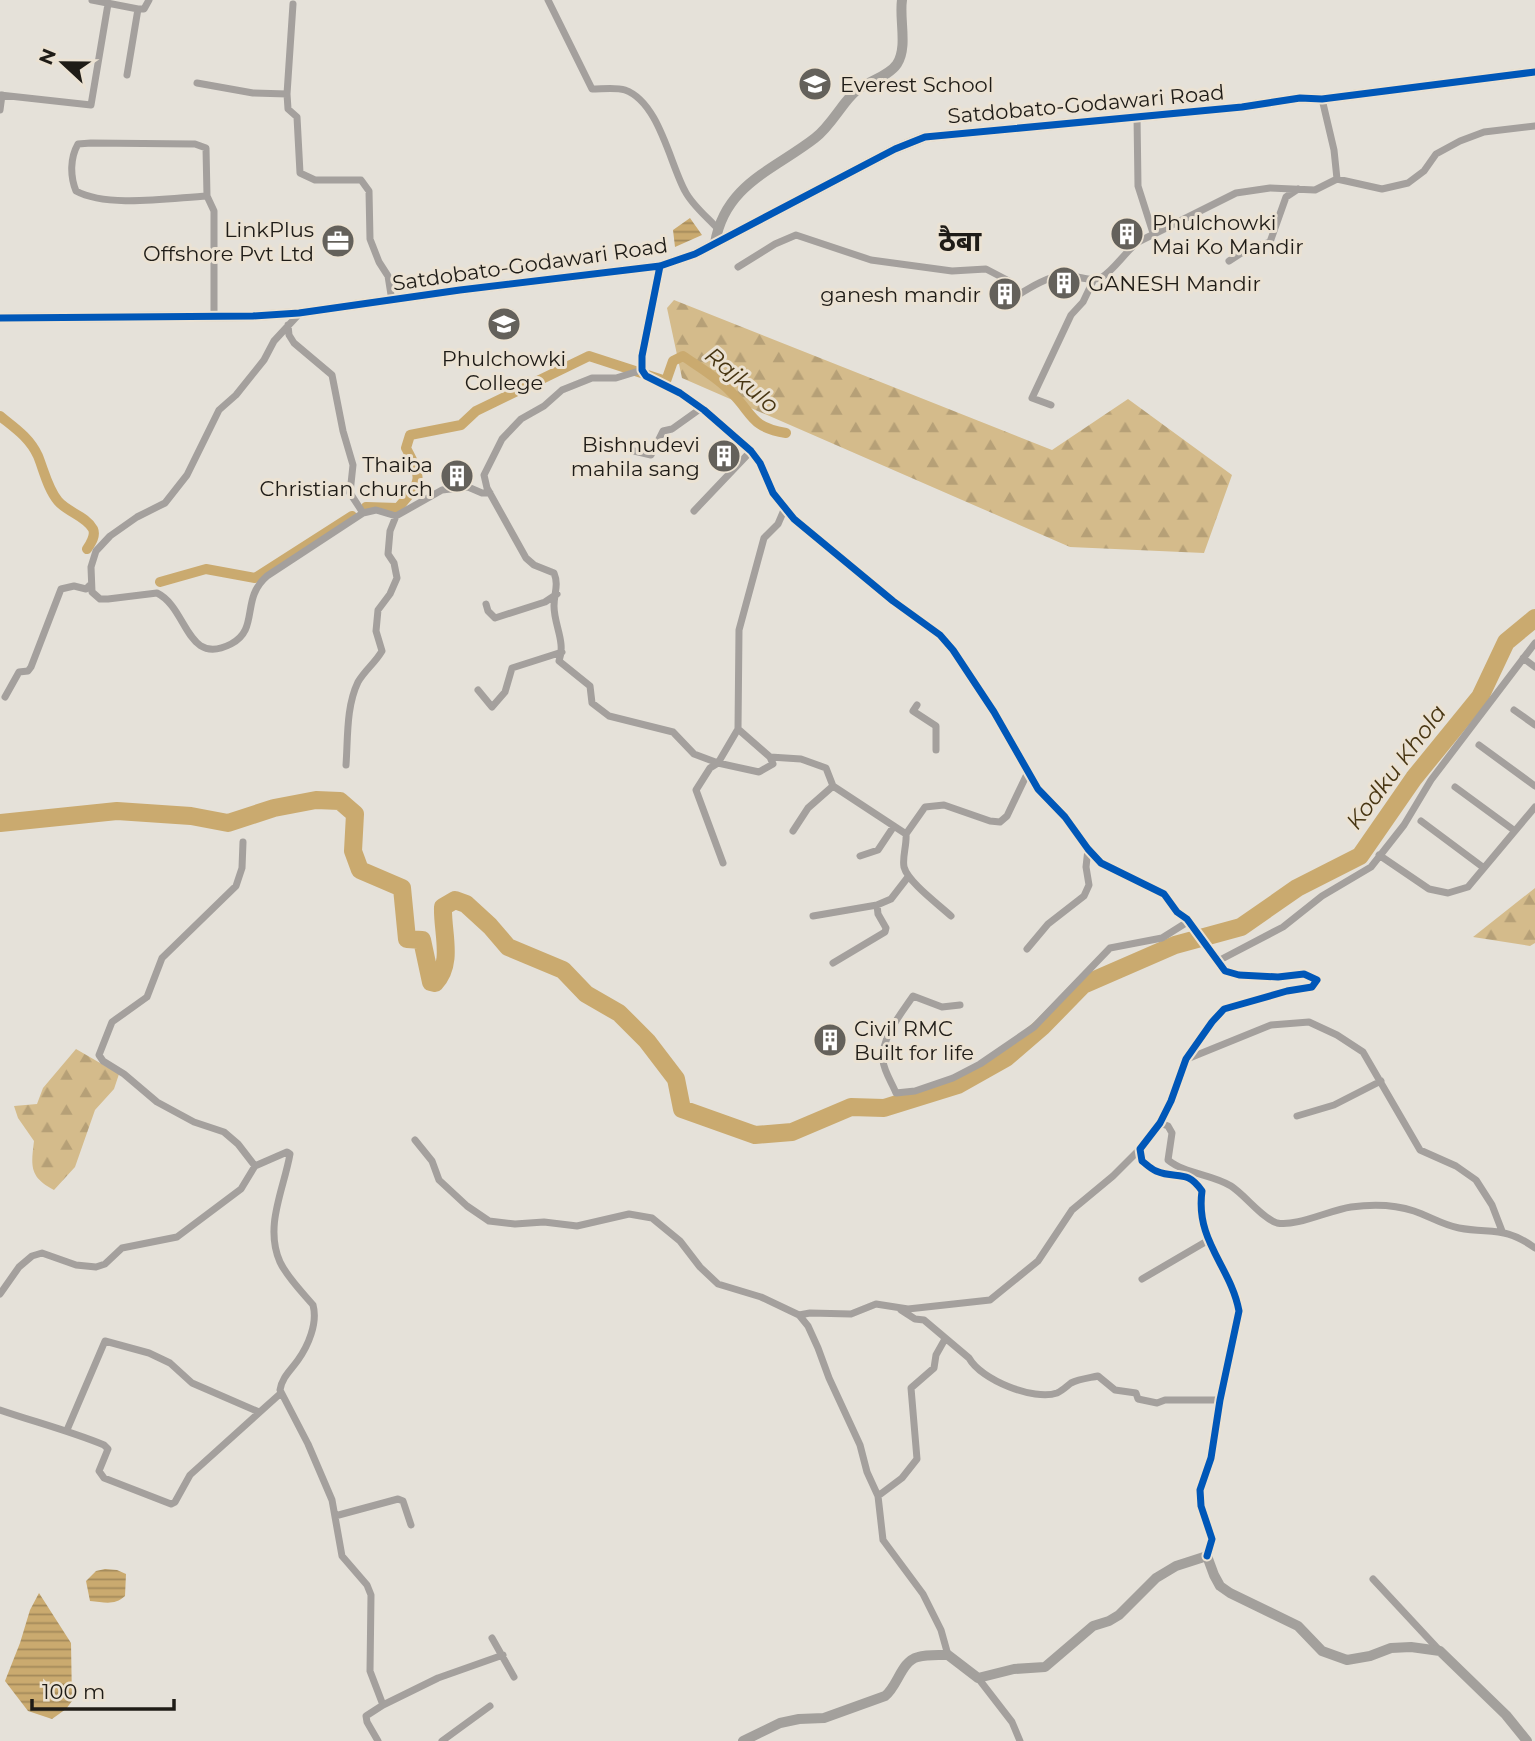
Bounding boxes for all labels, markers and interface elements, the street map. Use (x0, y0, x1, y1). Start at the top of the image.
north arrow (28, 28, 98, 98)
text: N (34, 45, 61, 68)
school or university icon: Everest School (796, 65, 834, 103)
place label: Everest School (840, 72, 993, 97)
street label: Satdobato-Godawari Road (947, 79, 1225, 129)
place label: Phulchowki Mai Ko Mandir (1152, 210, 1304, 259)
building icon: Phulchowki Mai Ko Mandir (1108, 215, 1146, 253)
place label: LinkPlus Offshore Pvt Ltd (143, 217, 314, 266)
office icon: LinkPlus Offshore Pvt Ltd (319, 222, 357, 260)
district label: ठैबा (939, 224, 982, 258)
street label: Satdobato-Godawari Road (391, 232, 669, 296)
building icon: GANESH Mandir (1045, 264, 1083, 302)
place label: GANESH Mandir (1088, 271, 1261, 296)
building icon: ganesh mandir (986, 275, 1024, 313)
place label: ganesh mandir (820, 282, 981, 307)
school or university icon: Phulchowki College (485, 305, 523, 343)
water label: Rajkulo (699, 341, 785, 419)
place label: Phulchowki College (442, 346, 566, 395)
place label: Bishnudevi mahila sang (571, 432, 700, 481)
building icon: Bishnudevi mahila sang (705, 437, 743, 475)
place label: Thaiba Christian church (260, 452, 433, 501)
building icon: Thaiba Christian church (438, 457, 476, 495)
water label: Kodku Khola (1340, 699, 1452, 835)
place label: Civil RMC Built for life (854, 1016, 974, 1065)
building icon: Civil RMC Built for life (811, 1021, 849, 1059)
scale bar (32, 1668, 173, 1712)
text: 100 m (42, 1679, 105, 1704)

